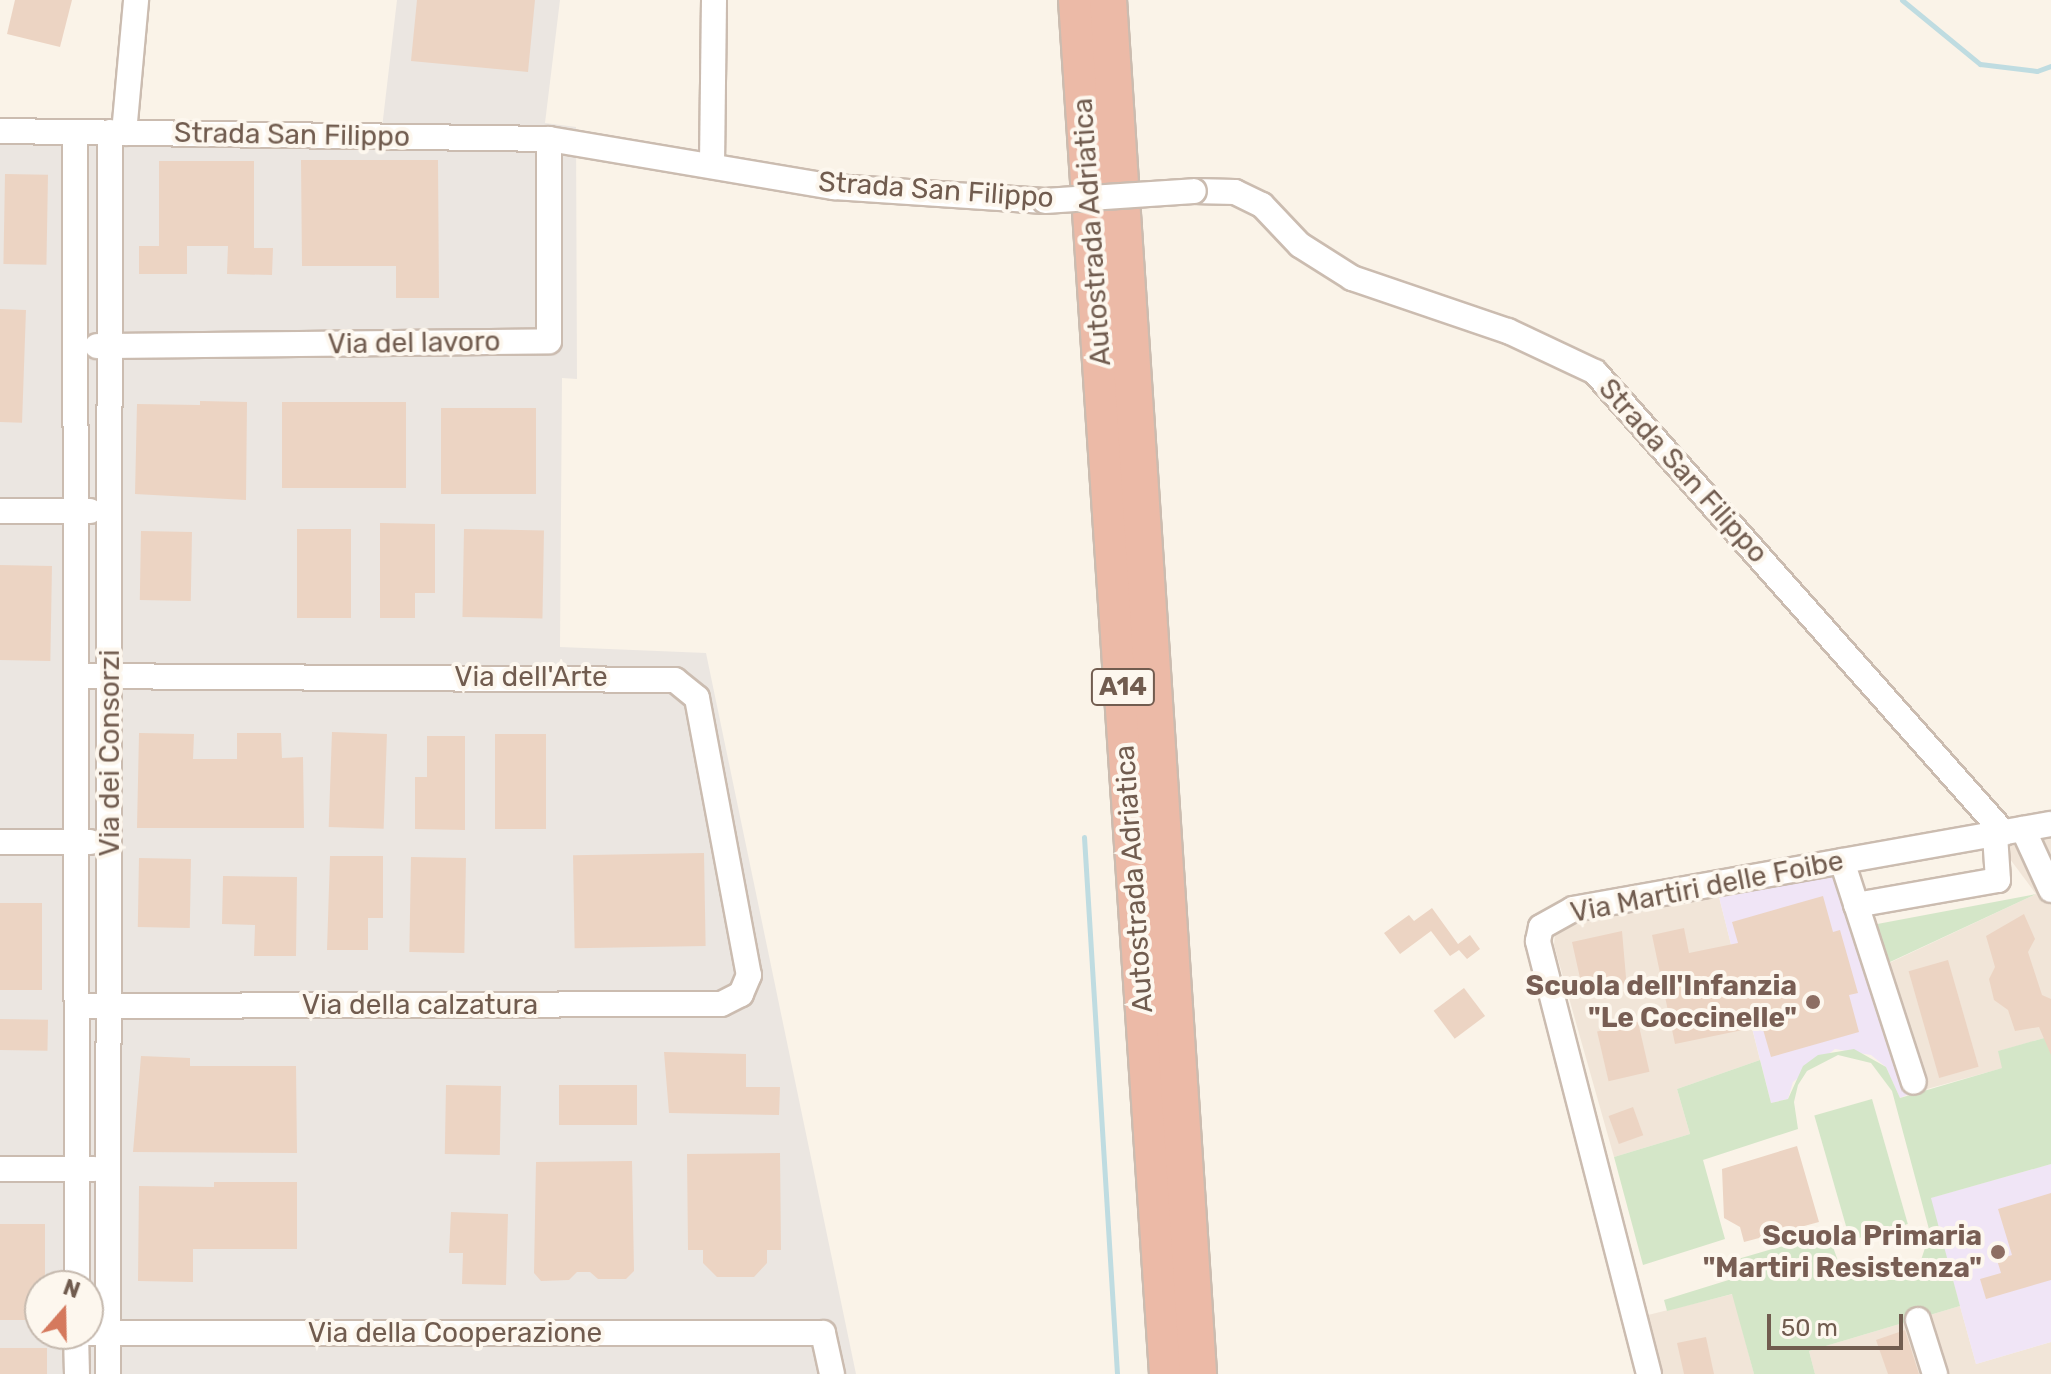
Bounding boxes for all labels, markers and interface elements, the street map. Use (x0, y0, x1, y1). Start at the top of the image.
street label: Autostrada Adriatica (1066, 97, 1118, 367)
street label: Strada San Filippo (174, 116, 410, 154)
street label: Strada San Filippo (817, 165, 1055, 215)
street label: Via del lavoro (327, 325, 501, 361)
street label: Strada San Filippo (1592, 372, 1774, 570)
street label: Via dei Consorzi (93, 649, 127, 857)
street label: Via dell'Arte (454, 660, 608, 694)
road number: A14 (1089, 665, 1157, 709)
street label: Autostrada Adriatica (1108, 744, 1160, 1014)
street label: Via Martiri delle Foibe (1568, 844, 1846, 930)
place label: Scuola dell'Infanzia "Le Coccinelle" (1526, 969, 1797, 1035)
street label: Via della calzatura (302, 988, 538, 1022)
marker: Scuola dell'Infanzia "Le Coccinelle" (1804, 993, 1822, 1011)
place label: Scuola Primaria "Martiri Resistenza" (1703, 1219, 1982, 1285)
marker: Scuola Primaria "Martiri Resistenza" (1989, 1243, 2007, 1261)
north arrow (24, 1270, 104, 1350)
text: N (60, 1273, 84, 1304)
scale bar (1771, 1298, 1907, 1348)
text: 50 m (1781, 1314, 1838, 1342)
street label: Via della Cooperazione (308, 1316, 602, 1350)

